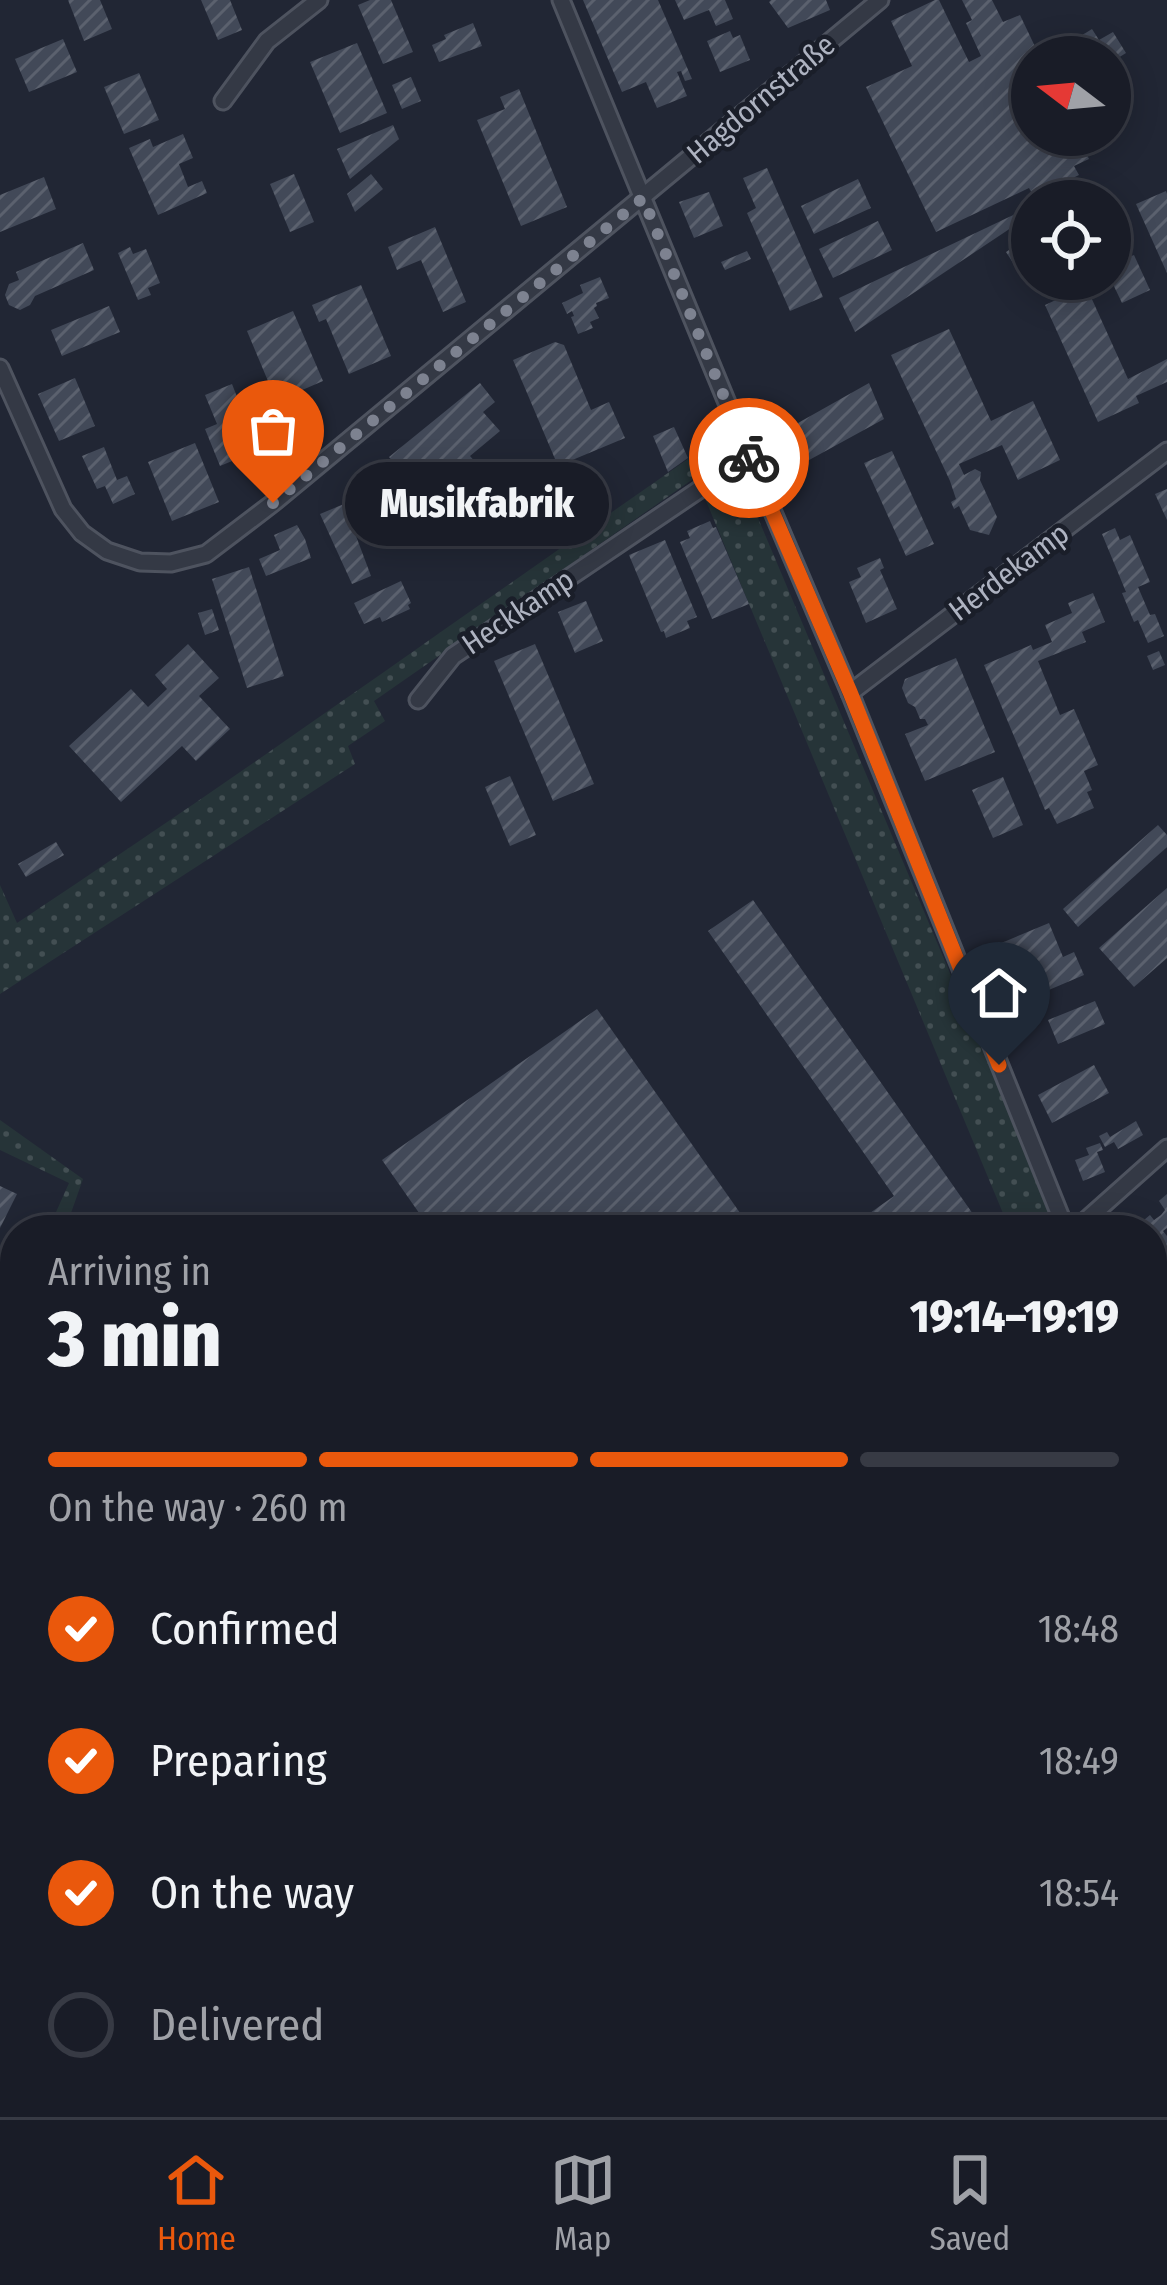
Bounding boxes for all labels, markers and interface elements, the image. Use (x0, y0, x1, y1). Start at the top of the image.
street label: Hagdornstraße (680, 27, 842, 171)
north arrow (1011, 36, 1131, 156)
map controls (1011, 36, 1131, 300)
button: locate (1011, 180, 1131, 300)
pin (222, 380, 324, 503)
icon: bag (240, 398, 306, 464)
courier (689, 398, 809, 518)
icon: bike (716, 425, 782, 491)
callout: Musikfabrik (345, 461, 609, 545)
text: Musikfabrik (380, 481, 574, 527)
street label: Herdekamp (942, 515, 1076, 629)
street label: Heckkamp (455, 562, 581, 662)
pin (948, 942, 1050, 1065)
icon: home (966, 960, 1032, 1026)
text: Arriving in (48, 1249, 211, 1295)
text: 19:14–19:19 (910, 1290, 1119, 1344)
text: 3 min (48, 1293, 221, 1387)
text: On the way · 260 m (48, 1485, 348, 1531)
icon: check (48, 1596, 114, 1662)
text: Confirmed (150, 1602, 340, 1656)
text: 18:48 (1038, 1606, 1119, 1652)
icon: check (48, 1728, 114, 1794)
text: Preparing (150, 1734, 327, 1788)
text: 18:49 (1039, 1738, 1119, 1784)
icon: check (48, 1860, 114, 1926)
text: On the way (150, 1866, 354, 1920)
text: 18:54 (1039, 1870, 1119, 1916)
text: Delivered (150, 1998, 324, 2052)
tab: Home (157, 2147, 236, 2259)
tab: Map (550, 2147, 616, 2259)
tab: Saved (930, 2147, 1010, 2259)

